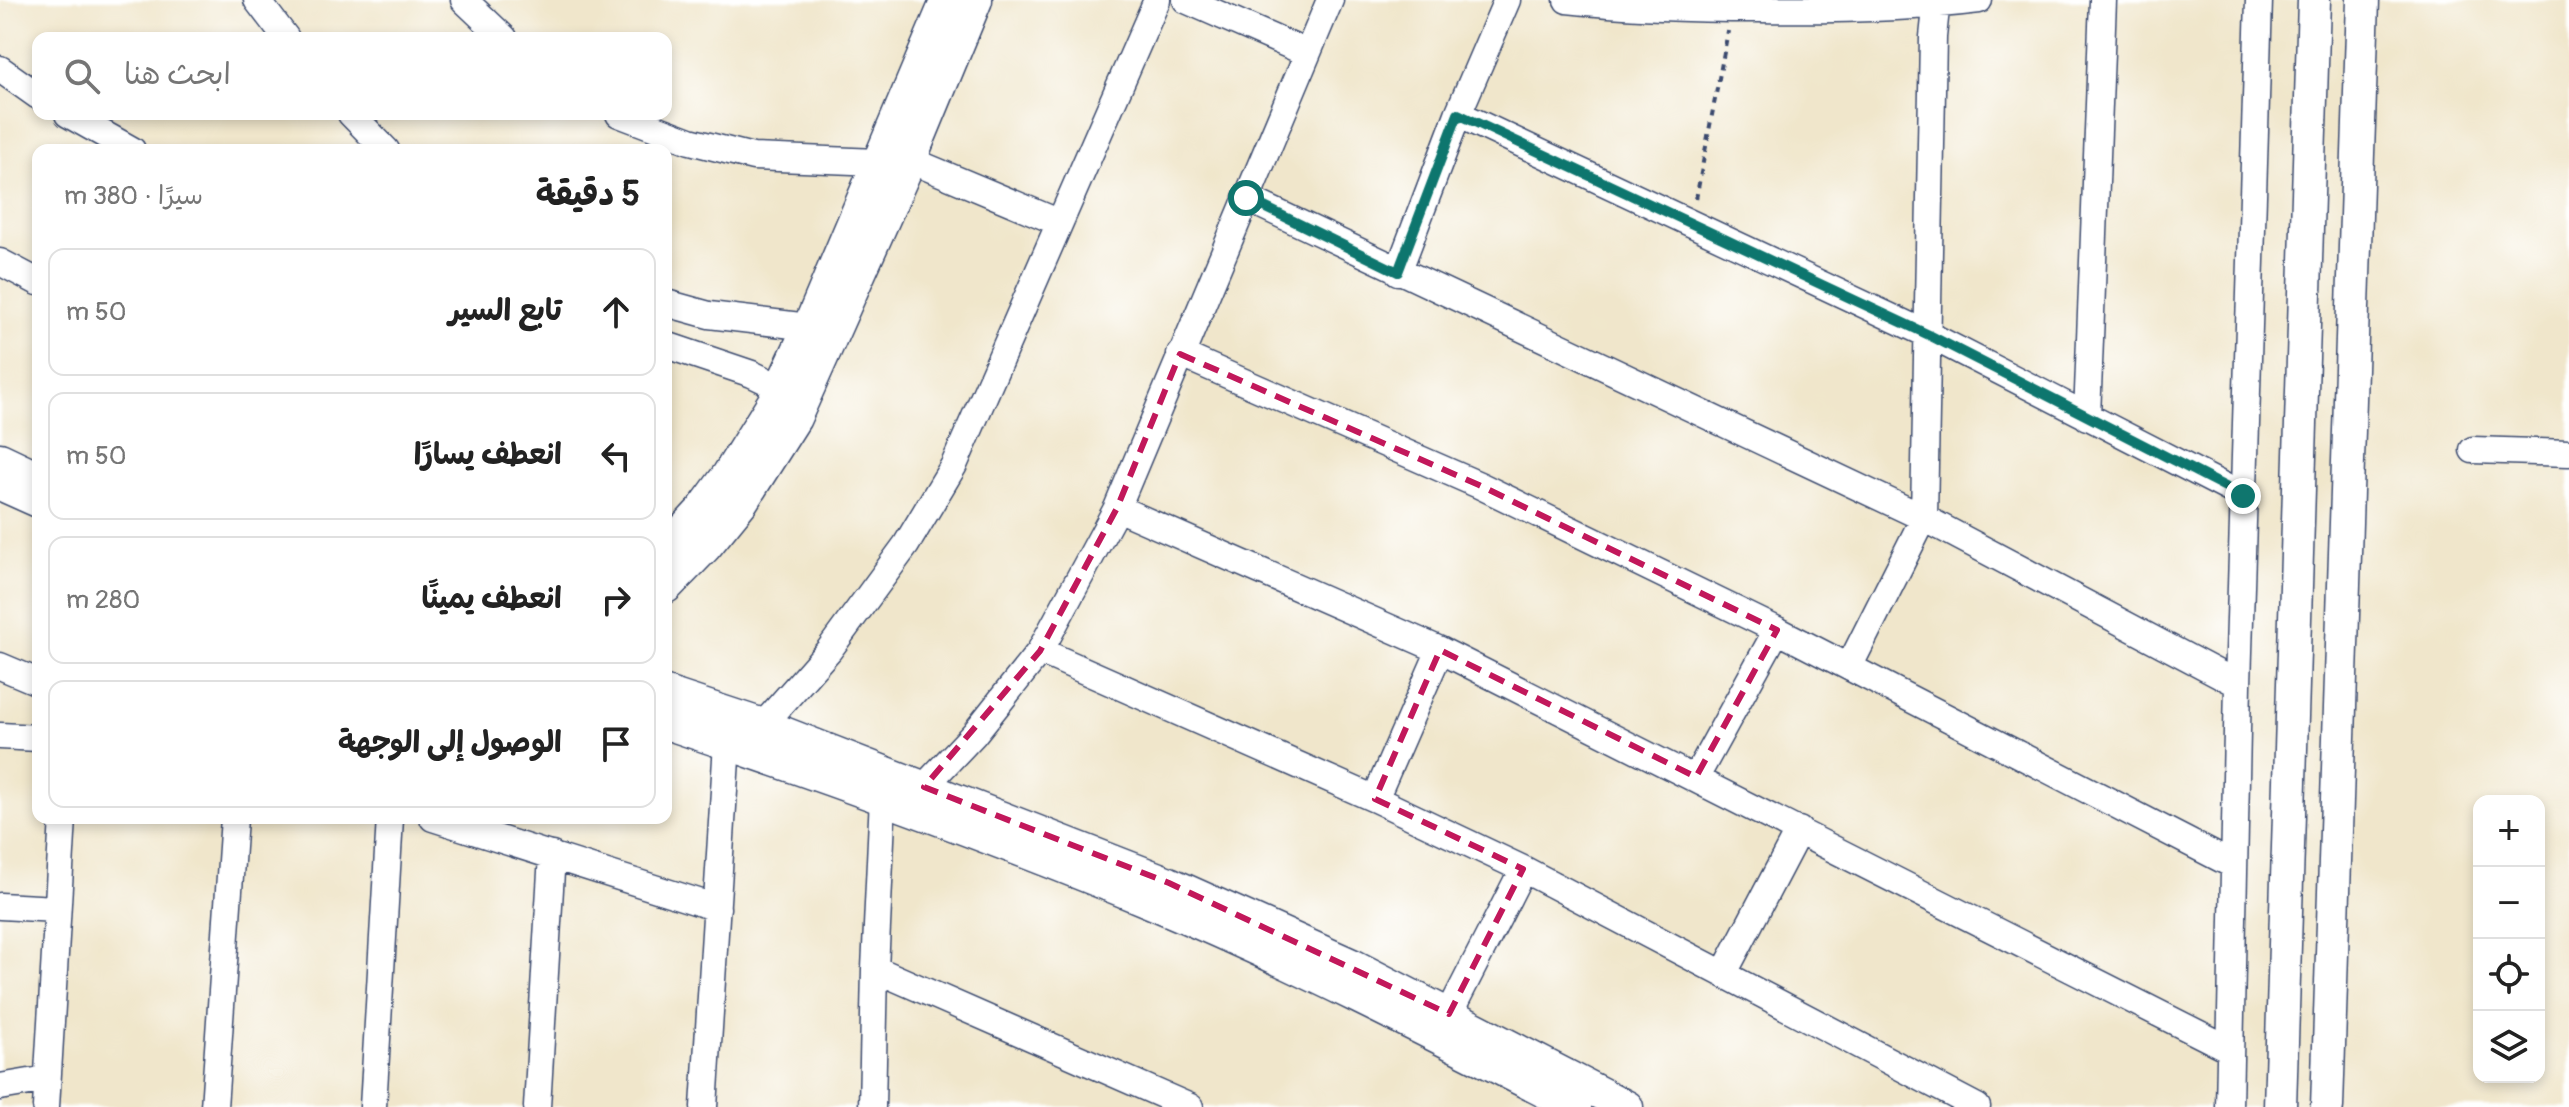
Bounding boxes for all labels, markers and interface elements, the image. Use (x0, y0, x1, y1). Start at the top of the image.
search box (32, 32, 672, 120)
icon: search (60, 54, 104, 98)
text: ابحث هنا (124, 56, 231, 93)
text: 5 دقيقة (536, 173, 640, 216)
text: سيرًا · 380 m (64, 180, 203, 212)
route start (1228, 180, 1264, 216)
icon: ahead (594, 290, 638, 334)
text: تابع السير (449, 292, 562, 329)
text: 50 m (66, 296, 127, 328)
icon: left (594, 434, 638, 478)
text: انعطف يسارًا (414, 436, 562, 473)
text: 50 m (66, 440, 127, 472)
route end (2225, 478, 2261, 514)
icon: right (594, 578, 638, 622)
text: انعطف يمينًا (422, 580, 562, 617)
text: 280 m (66, 584, 140, 616)
icon: arrive (594, 722, 638, 766)
text: الوصول إلى الوجهة (338, 724, 562, 761)
map controls (2473, 795, 2545, 1083)
button: + (2473, 795, 2545, 867)
button: − (2473, 867, 2545, 939)
button: locate (2473, 939, 2545, 1011)
button: layers (2473, 1011, 2545, 1083)

